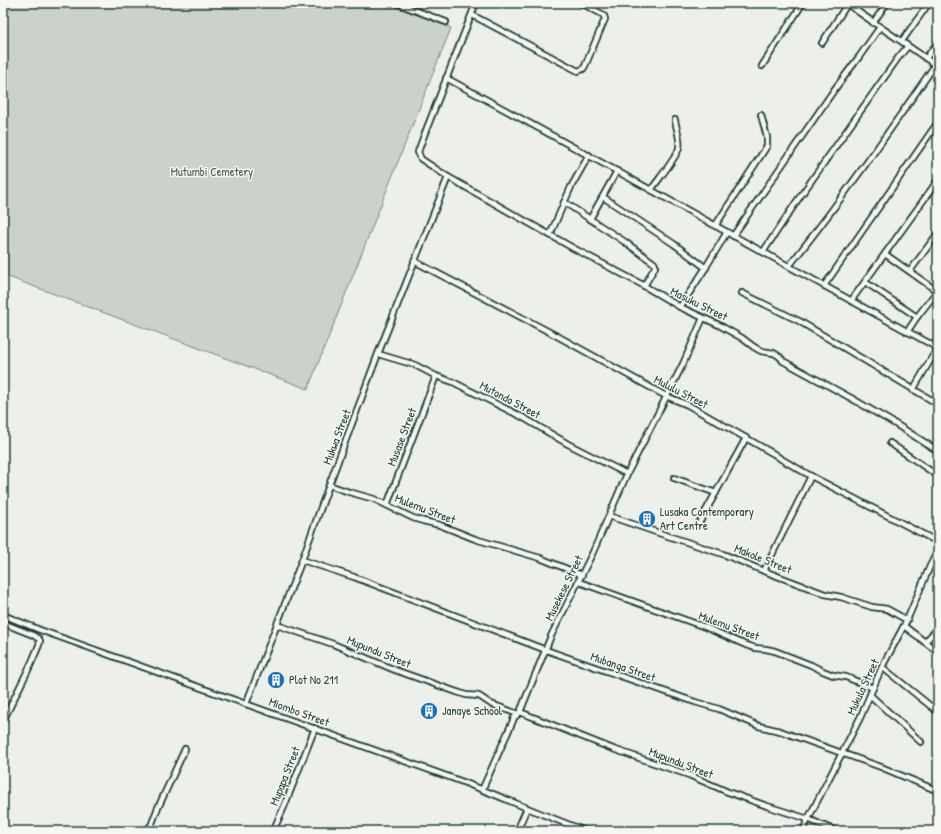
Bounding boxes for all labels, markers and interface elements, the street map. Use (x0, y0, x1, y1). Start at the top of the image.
park label: Mutumbi Cemetery (171, 163, 253, 180)
street label: Masuku Street (668, 282, 731, 325)
street label: Mululu Street (651, 371, 712, 413)
street label: Mutondo Street (477, 376, 544, 423)
street label: Musase Street (383, 404, 421, 469)
street label: Mukwa Street (318, 406, 355, 467)
street label: Mulemu Street (392, 489, 459, 528)
place label: Lusaka Contemporary Art Centre (660, 503, 754, 534)
building icon: Lusaka Contemporary Art Centre (637, 509, 657, 529)
street label: Makole Street (732, 539, 795, 578)
street label: Musekese Street (540, 551, 587, 623)
street label: Mulemu Street (696, 607, 763, 645)
street label: Mupundu Street (345, 631, 414, 672)
street label: Mubanga Street (588, 647, 659, 686)
street label: Mukula Street (842, 655, 883, 718)
building icon: Plot No 211 (266, 670, 286, 690)
place label: Plot No 211 (289, 671, 338, 688)
street label: Miombo Street (267, 693, 333, 731)
building icon: Janaye School (419, 701, 439, 721)
place label: Janaye School (442, 702, 503, 719)
street label: Mupapa Street (265, 743, 304, 808)
street label: Mupundu Street (647, 743, 717, 783)

